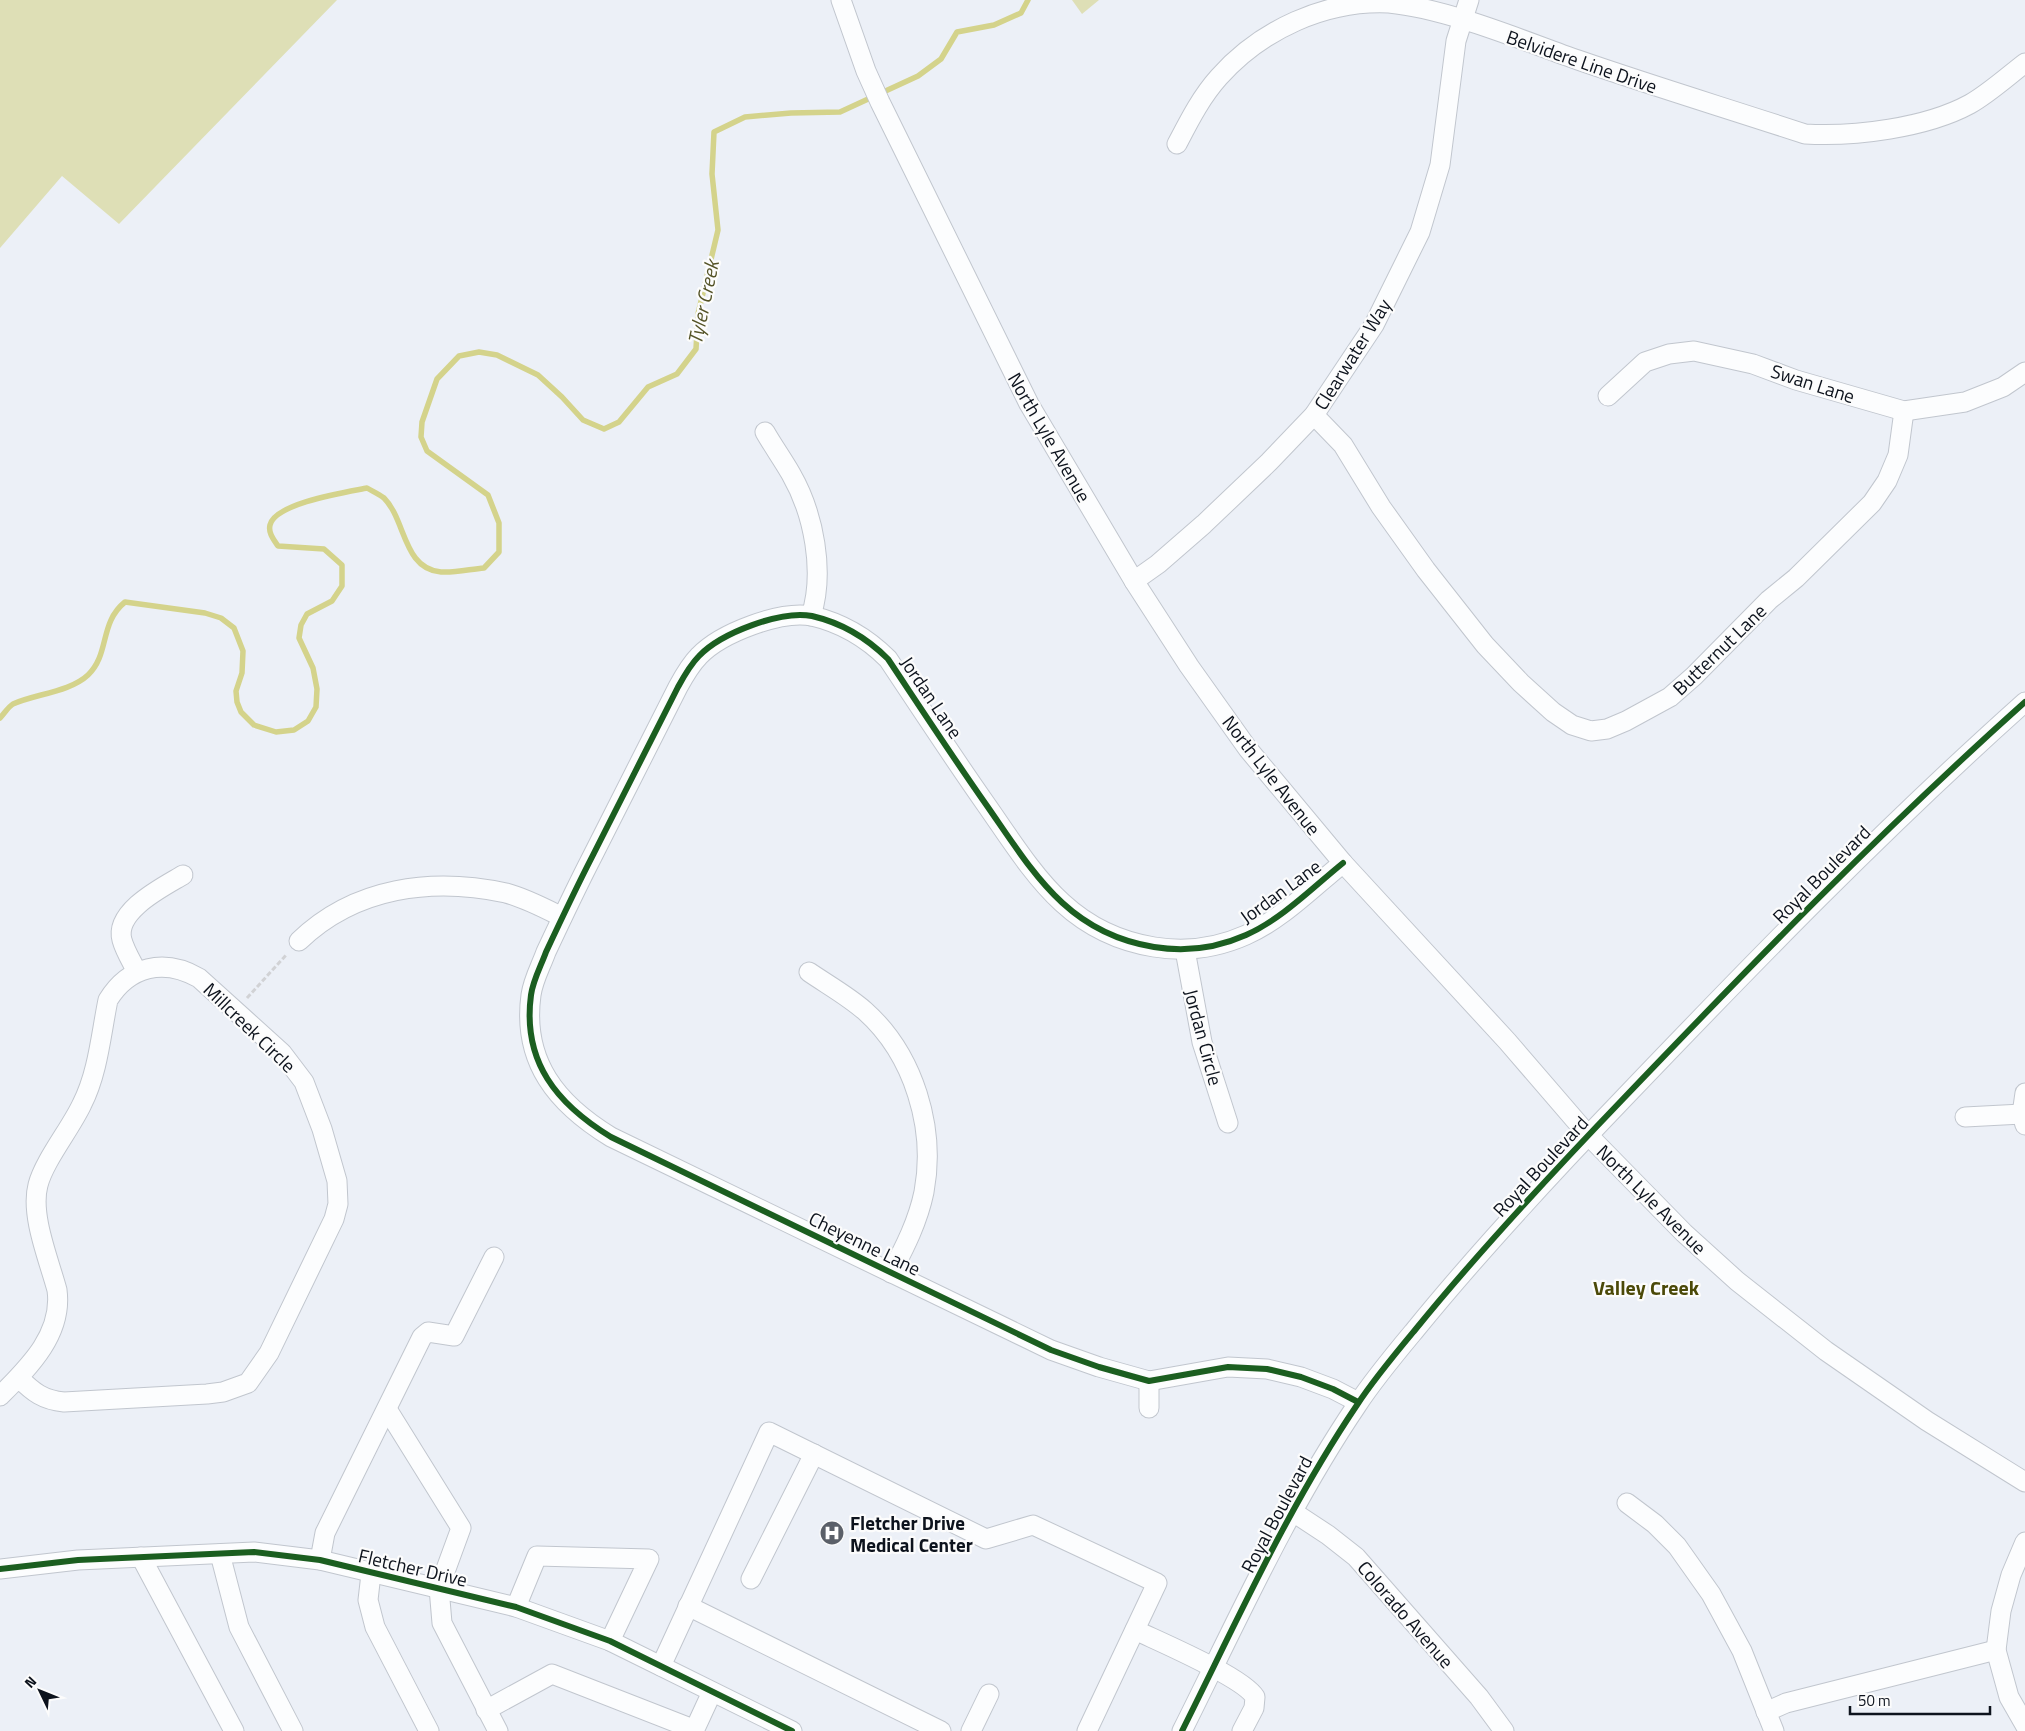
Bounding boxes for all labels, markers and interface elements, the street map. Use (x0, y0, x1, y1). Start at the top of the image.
street label: Belvidere Line Drive (1503, 22, 1661, 100)
water label: Tyler Creek (679, 255, 727, 347)
street label: Clearwater Way (1306, 293, 1398, 415)
street label: Swan Lane (1767, 356, 1859, 410)
street label: North Lyle Avenue (1001, 367, 1099, 507)
street label: Butternut Lane (1665, 597, 1773, 701)
street label: Jordan Lane (894, 650, 970, 744)
street label: North Lyle Avenue (1216, 709, 1328, 841)
street label: Royal Boulevard (1765, 818, 1877, 930)
street label: Jordan Lane (1233, 852, 1327, 930)
street label: Millcreek Circle (197, 975, 303, 1079)
street label: Jordan Circle (1177, 986, 1231, 1088)
street label: Royal Boulevard (1485, 1109, 1595, 1223)
street label: North Lyle Avenue (1590, 1137, 1714, 1261)
street label: Cheyenne Lane (804, 1203, 926, 1283)
district label: Valley Creek (1593, 1272, 1700, 1303)
street label: Royal Boulevard (1233, 1450, 1319, 1578)
place label: Fletcher Drive Medical Center (850, 1508, 973, 1559)
hospital icon: Fletcher Drive Medical Center (819, 1520, 845, 1546)
street label: Fletcher Drive (356, 1540, 470, 1594)
street label: Colorado Avenue (1351, 1554, 1461, 1674)
north arrow (15, 1666, 65, 1716)
text: N (19, 1671, 41, 1693)
scale bar (1850, 1684, 1990, 1716)
text: 50 m (1858, 1689, 1891, 1712)

